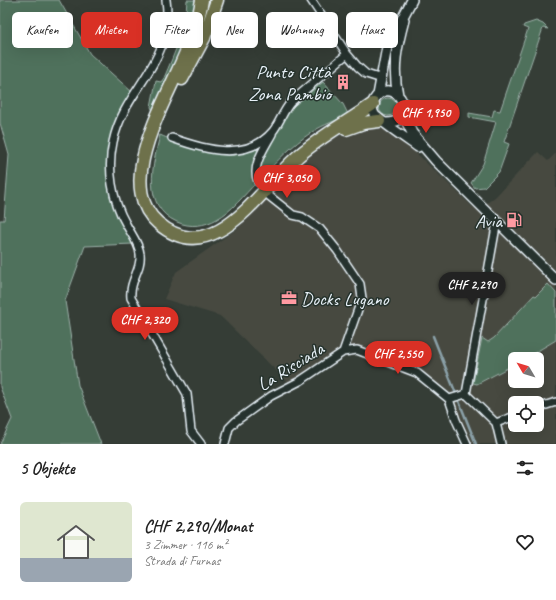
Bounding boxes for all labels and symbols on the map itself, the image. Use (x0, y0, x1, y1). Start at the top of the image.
place label: Punto Città Zona Pambio (248, 60, 333, 106)
building icon: Punto Città Zona Pambio (334, 73, 352, 91)
pin: CHF 1,950 (380, 100, 472, 134)
pin: CHF 3,050 (241, 165, 333, 199)
place label: Avia (475, 209, 503, 233)
fuel station icon: Avia (505, 211, 523, 229)
pin: CHF 2,290 (426, 272, 518, 306)
place label: Docks Lugano (301, 287, 390, 311)
office icon: Docks Lugano (280, 289, 298, 307)
pin: CHF 2,320 (99, 307, 191, 341)
street label: La Risciada (253, 336, 329, 397)
pin: CHF 2,550 (352, 341, 444, 375)
north arrow (508, 352, 544, 388)

